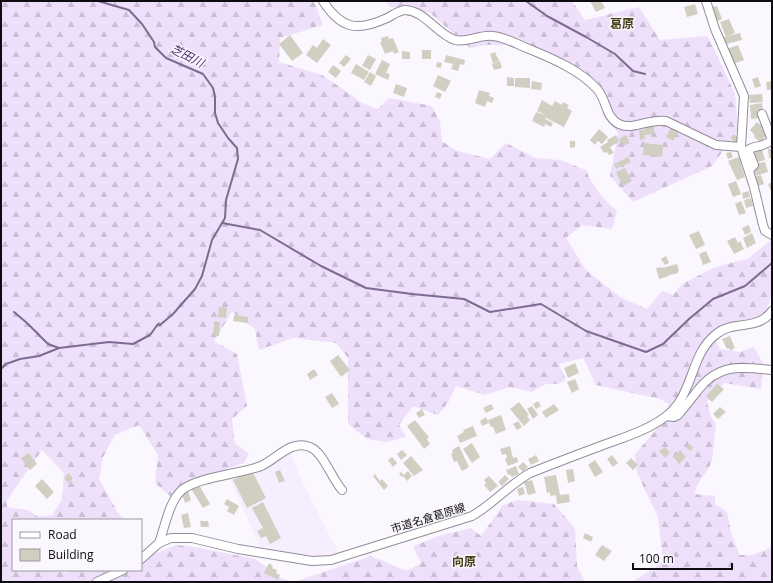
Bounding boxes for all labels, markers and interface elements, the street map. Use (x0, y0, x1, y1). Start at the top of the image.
district label: 葛原 (610, 15, 634, 32)
water label: 芝田川 (167, 40, 209, 72)
street label: 市道名倉葛原線 (389, 499, 467, 536)
legend (12, 519, 142, 571)
text: Road (48, 526, 77, 543)
scale bar (633, 545, 732, 571)
text: Building (48, 546, 94, 563)
text: 100 m (639, 550, 674, 567)
district label: 向原 (452, 553, 476, 570)

